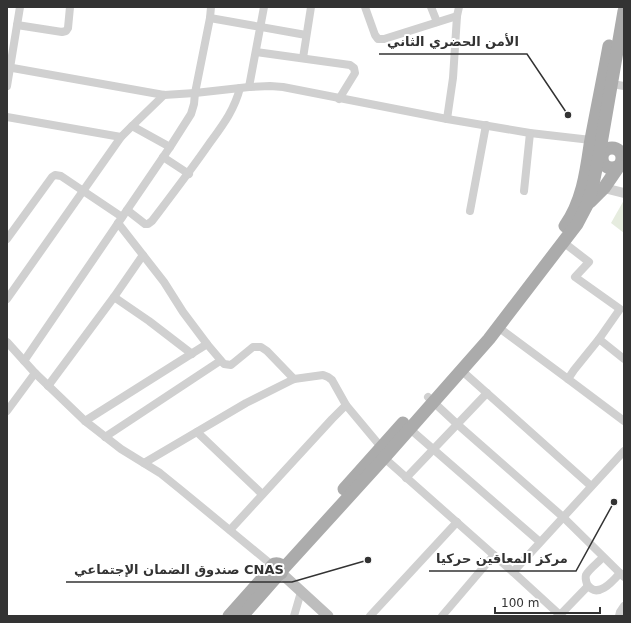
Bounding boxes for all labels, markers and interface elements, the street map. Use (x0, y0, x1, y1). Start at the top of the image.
callout: الأمن الحضري الثاني (379, 29, 527, 54)
text: الأمن الحضري الثاني (387, 33, 519, 49)
callout: مركز المعاقين حركيا (429, 546, 576, 571)
text: مركز المعاقين حركيا (436, 551, 568, 566)
callout: صندوق الضمان الإجتماعي CNAS (66, 557, 292, 582)
text: صندوق الضمان الإجتماعي CNAS (74, 562, 284, 577)
scale bar (495, 589, 600, 615)
text: 100 m (501, 596, 539, 610)

